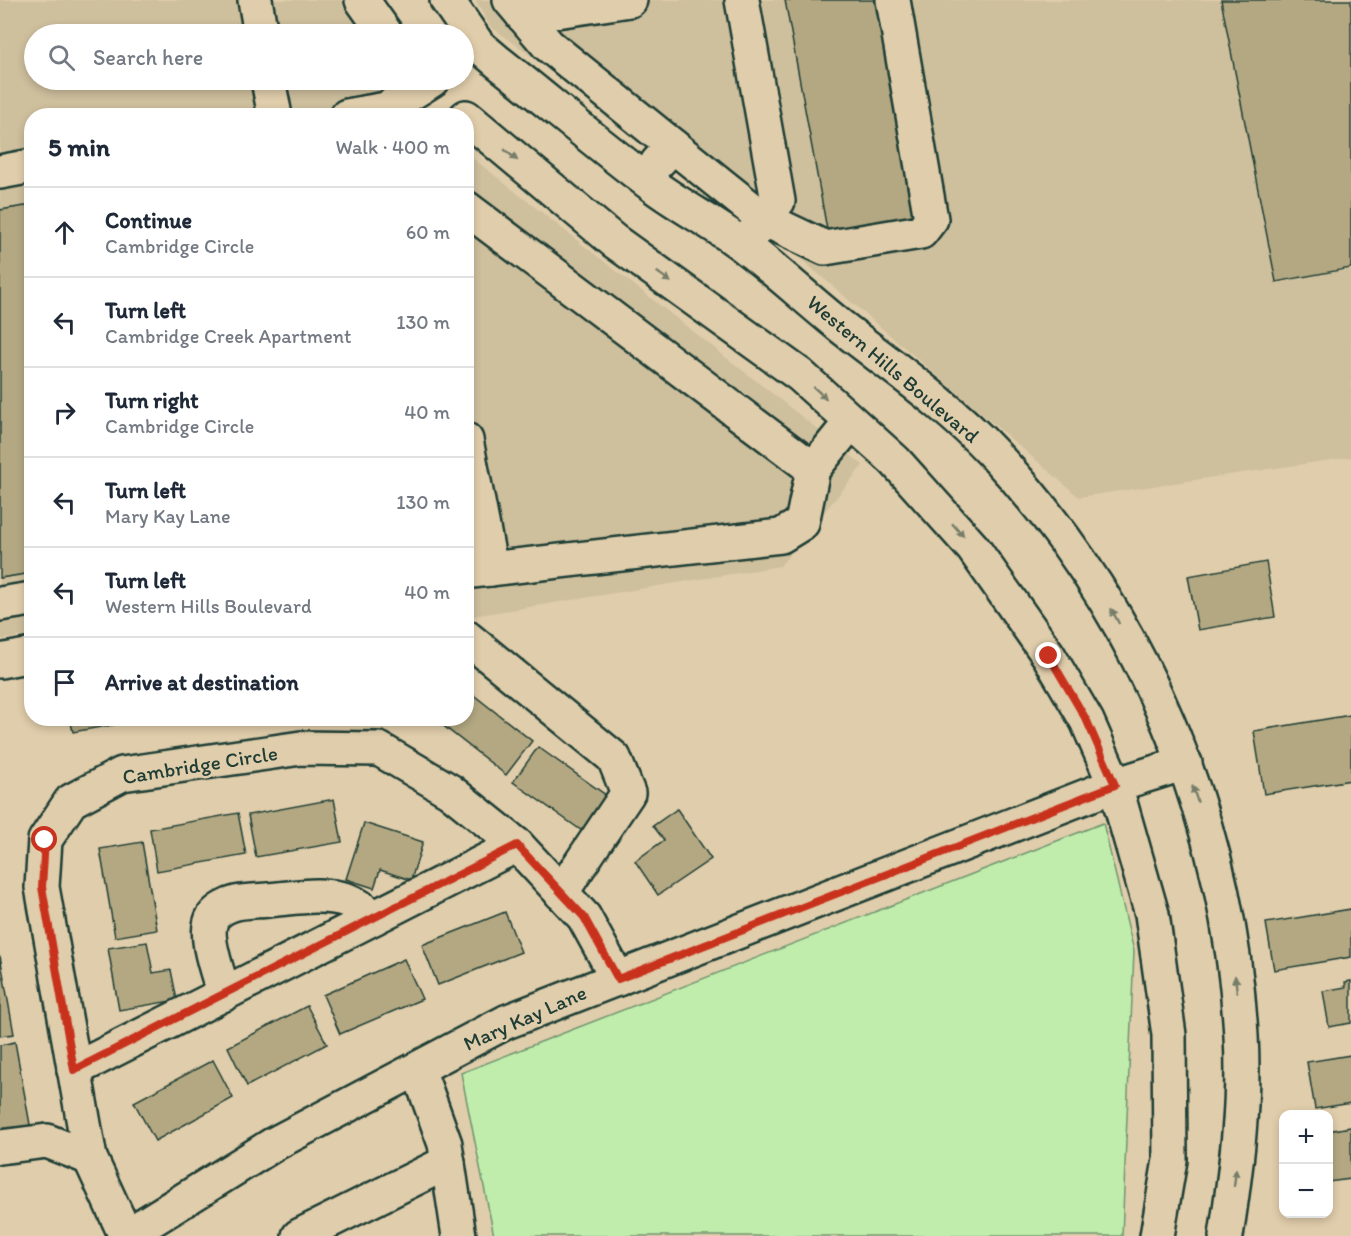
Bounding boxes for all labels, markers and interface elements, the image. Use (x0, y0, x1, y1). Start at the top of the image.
search box (24, 24, 474, 90)
icon: search (45, 41, 78, 74)
text: Search here (93, 44, 203, 71)
text: 5 min (48, 131, 110, 163)
text: Walk · 400 m (336, 135, 450, 159)
one-way arrow (503, 148, 518, 161)
text: Continue (105, 207, 192, 234)
icon: ahead (48, 216, 81, 249)
text: 60 m (406, 220, 450, 244)
text: Cambridge Circle (105, 234, 254, 258)
one-way arrow (656, 270, 671, 282)
street label: Western Hills Boulevard (802, 289, 984, 448)
text: Turn left (105, 297, 186, 324)
icon: left (48, 306, 81, 339)
text: 130 m (396, 310, 450, 334)
text: Cambridge Creek Apartment (105, 324, 352, 348)
one-way arrow (812, 386, 827, 400)
text: Turn right (105, 387, 199, 414)
icon: right (48, 396, 81, 429)
text: 40 m (404, 400, 450, 424)
text: Cambridge Circle (105, 414, 254, 438)
text: Turn left (105, 477, 186, 504)
icon: left (48, 486, 81, 519)
text: 130 m (396, 490, 450, 514)
text: Mary Kay Lane (105, 504, 231, 528)
one-way arrow (951, 523, 965, 538)
text: Turn left (105, 567, 186, 594)
icon: left (48, 576, 81, 609)
text: 40 m (404, 580, 450, 604)
text: Western Hills Boulevard (105, 594, 312, 618)
one-way arrow (1110, 607, 1120, 624)
route end (1035, 642, 1061, 668)
icon: arrive (48, 666, 81, 699)
text: Arrive at destination (105, 669, 299, 696)
street label: Cambridge Circle (121, 740, 279, 789)
one-way arrow (1189, 785, 1199, 803)
route start (31, 826, 57, 852)
one-way arrow (1232, 974, 1241, 993)
street label: Mary Kay Lane (459, 979, 590, 1056)
map controls (1279, 1110, 1333, 1218)
button: + (1279, 1110, 1333, 1164)
button: − (1279, 1164, 1333, 1218)
one-way arrow (1230, 1169, 1239, 1188)

